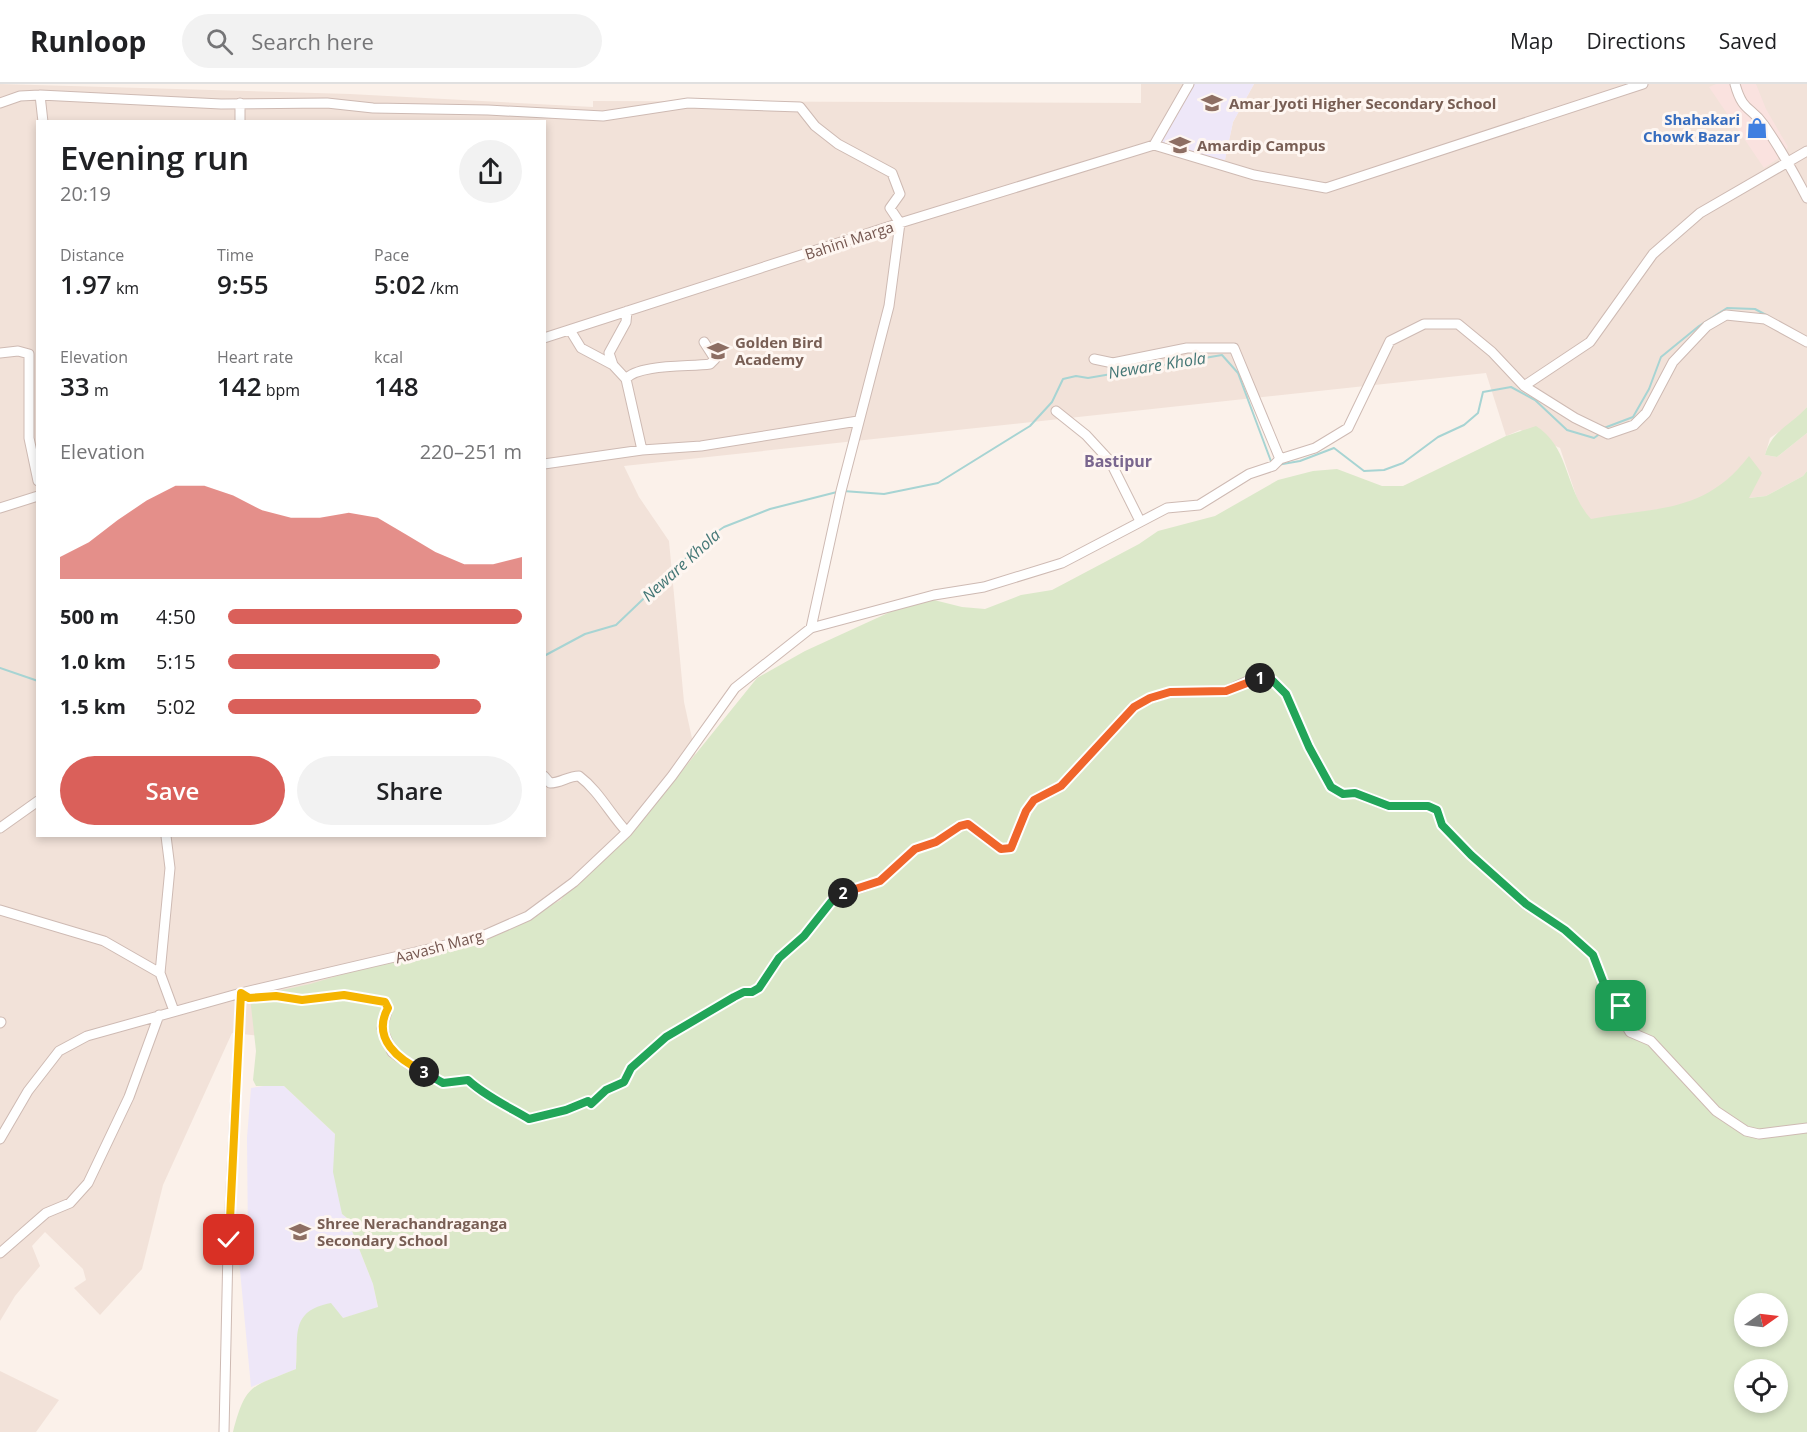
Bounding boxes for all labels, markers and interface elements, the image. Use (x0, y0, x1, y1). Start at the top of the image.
search box (182, 14, 602, 68)
text: Runloop (30, 22, 146, 60)
icon: search (203, 25, 236, 58)
text: Search here (251, 26, 374, 56)
text: Map (1510, 27, 1553, 55)
text: Directions (1586, 27, 1686, 55)
text: Saved (1719, 27, 1777, 55)
school or university icon: Amar Jyoti Higher Secondary School (1200, 91, 1224, 115)
place label: Amar Jyoti Higher Secondary School (1229, 93, 1496, 113)
place label: Shahakari Chowk Bazar (1643, 109, 1740, 146)
shop icon: Shahakari Chowk Bazar (1745, 116, 1769, 140)
school or university icon: Amardip Campus (1168, 133, 1192, 157)
text: Evening run (60, 135, 249, 180)
place label: Amardip Campus (1197, 135, 1326, 155)
button: share (459, 140, 522, 203)
text: 20:19 (60, 180, 111, 207)
street label: Bahini Marga (802, 216, 896, 264)
text: Distance (60, 244, 124, 266)
text: Time (217, 244, 254, 266)
text: Pace (374, 244, 409, 266)
text: 1.97 (60, 266, 112, 302)
text: 9:55 (217, 266, 269, 302)
text: 5:02 (374, 266, 426, 302)
text: km (112, 277, 139, 299)
text: /km (426, 277, 459, 299)
place label: Golden Bird Academy (735, 332, 823, 369)
school or university icon: Golden Bird Academy (706, 339, 730, 363)
text: Elevation (60, 346, 128, 368)
text: Heart rate (217, 346, 293, 368)
text: kcal (374, 346, 403, 368)
water label: Neware Khola (1107, 346, 1207, 384)
text: 33 (60, 368, 90, 404)
text: 142 (217, 368, 262, 404)
text: 148 (374, 368, 419, 404)
text: m (90, 379, 109, 401)
text: bpm (262, 379, 300, 401)
text: Elevation (60, 438, 145, 465)
text: 220–251 m (420, 438, 522, 465)
district label: Bastipur (1084, 450, 1152, 472)
water label: Neware Khola (637, 524, 725, 606)
text: 500 m (60, 603, 119, 630)
text: 4:50 (156, 603, 196, 630)
text: 1.0 km (60, 648, 126, 675)
text: 5:15 (156, 648, 196, 675)
pin: 1 (1245, 663, 1275, 693)
text: 1 (1255, 667, 1265, 689)
text: 1.5 km (60, 693, 126, 720)
text: 5:02 (156, 693, 196, 720)
button: Save (60, 756, 285, 825)
button: Share (297, 756, 522, 825)
pin: 2 (828, 878, 858, 908)
text: 2 (838, 882, 848, 904)
street label: Aavash Marg (393, 925, 485, 967)
pin (1595, 980, 1646, 1031)
icon: arrive (1604, 989, 1637, 1022)
pin: 3 (409, 1057, 439, 1087)
text: 3 (419, 1061, 429, 1083)
place label: Shree Nerachandraganga Secondary School (317, 1213, 507, 1250)
pin (203, 1214, 254, 1265)
school or university icon: Shree Nerachandraganga Secondary School (288, 1220, 312, 1244)
icon: check (212, 1223, 245, 1256)
north arrow (1734, 1293, 1788, 1347)
map controls (1734, 1293, 1788, 1413)
button: locate (1734, 1359, 1788, 1413)

